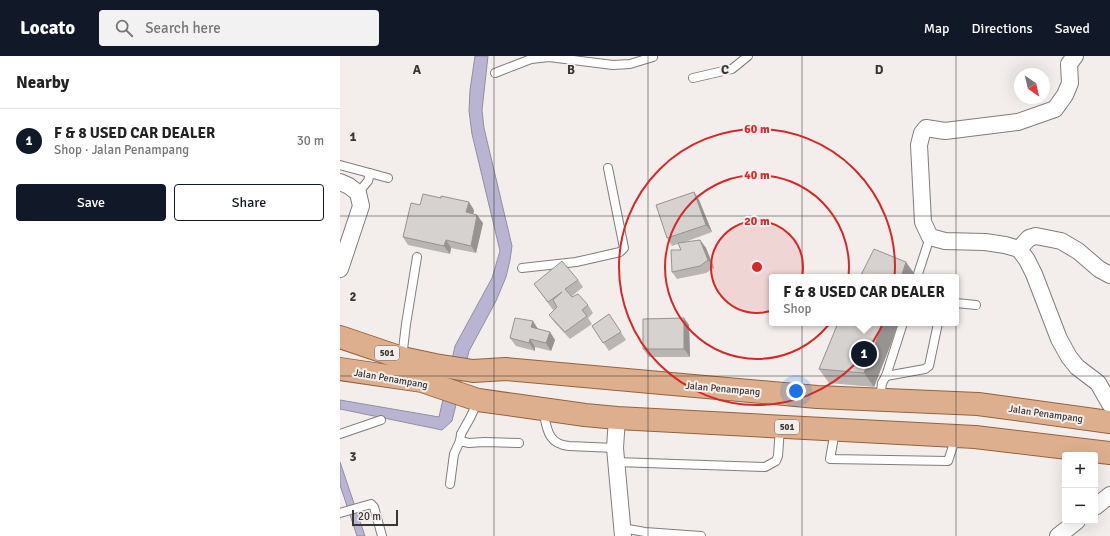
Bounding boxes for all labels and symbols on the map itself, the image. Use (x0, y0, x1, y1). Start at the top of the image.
text: A (413, 62, 422, 78)
text: B (567, 62, 575, 78)
text: C (721, 62, 729, 78)
text: D (875, 62, 884, 78)
north arrow (1014, 68, 1050, 104)
text: 60 m (744, 122, 770, 137)
text: 1 (349, 129, 357, 145)
text: 40 m (744, 168, 770, 183)
text: 20 m (744, 214, 770, 229)
centre of rings (750, 260, 764, 274)
text: 2 (349, 289, 357, 305)
pin: 1 (851, 339, 877, 369)
road number: 501 (375, 346, 399, 360)
street label: Jalan Penampang (353, 367, 429, 391)
street label: Jalan Penampang (685, 380, 761, 398)
your location (786, 381, 806, 401)
street label: Jalan Penampang (1008, 403, 1084, 425)
road number: 501 (775, 420, 799, 434)
text: 3 (349, 449, 357, 465)
scale bar (352, 508, 398, 527)

